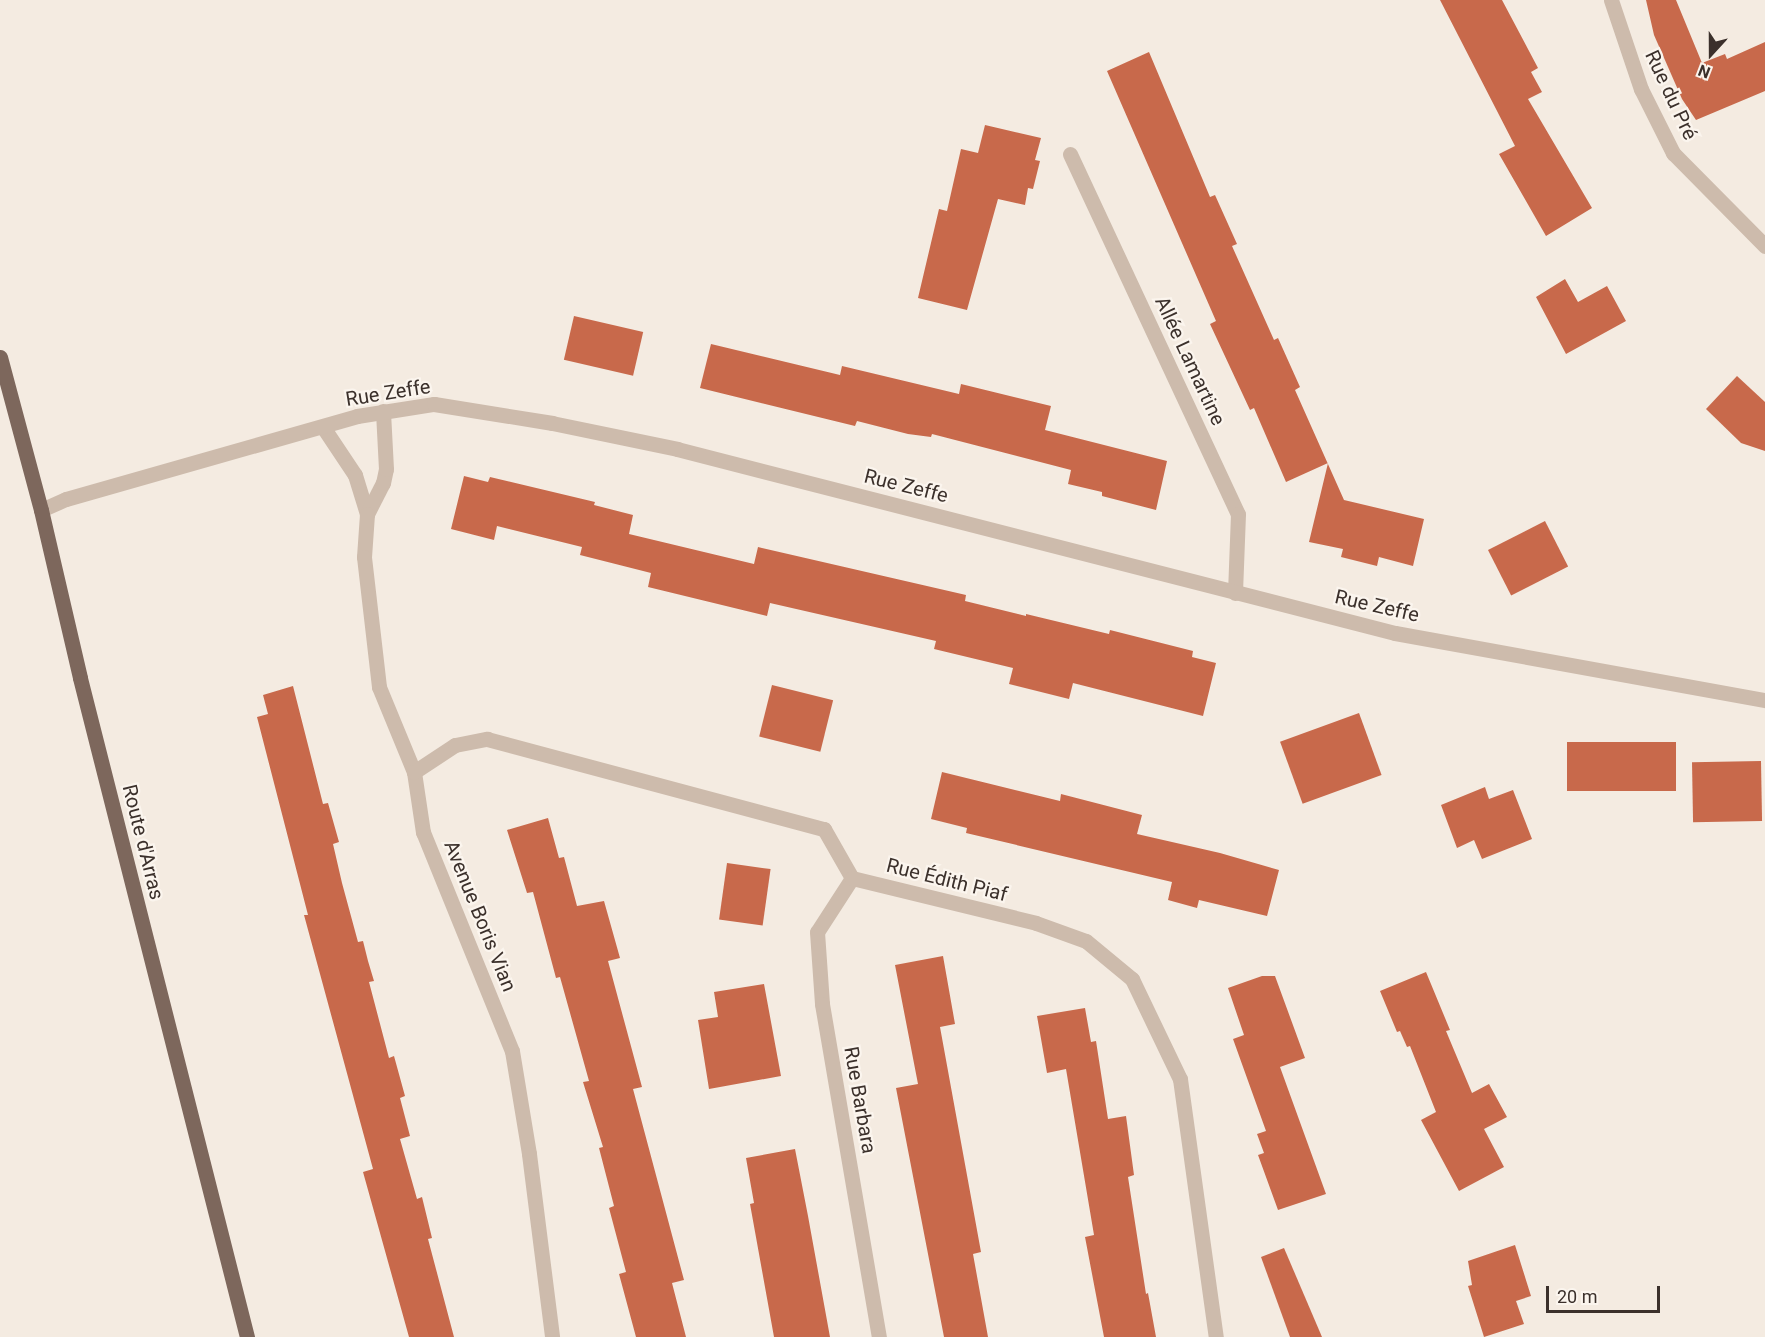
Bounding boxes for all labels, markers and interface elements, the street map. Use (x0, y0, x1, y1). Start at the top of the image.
north arrow (1681, 24, 1741, 84)
street label: Rue du Pré (1640, 46, 1702, 144)
text: N (1696, 60, 1713, 82)
street label: Allée Lamartine (1150, 293, 1230, 429)
street label: Rue Zeffe (344, 374, 432, 412)
street label: Rue Zeffe (862, 464, 950, 508)
street label: Rue Zeffe (1333, 585, 1421, 627)
street label: Route d'Arras (117, 782, 169, 902)
street label: Avenue Boris Vian (439, 837, 521, 995)
street label: Rue Édith Piaf (884, 853, 1010, 907)
street label: Rue Barbara (839, 1045, 881, 1155)
scale bar (1549, 1274, 1663, 1312)
text: 20 m (1557, 1286, 1597, 1307)

